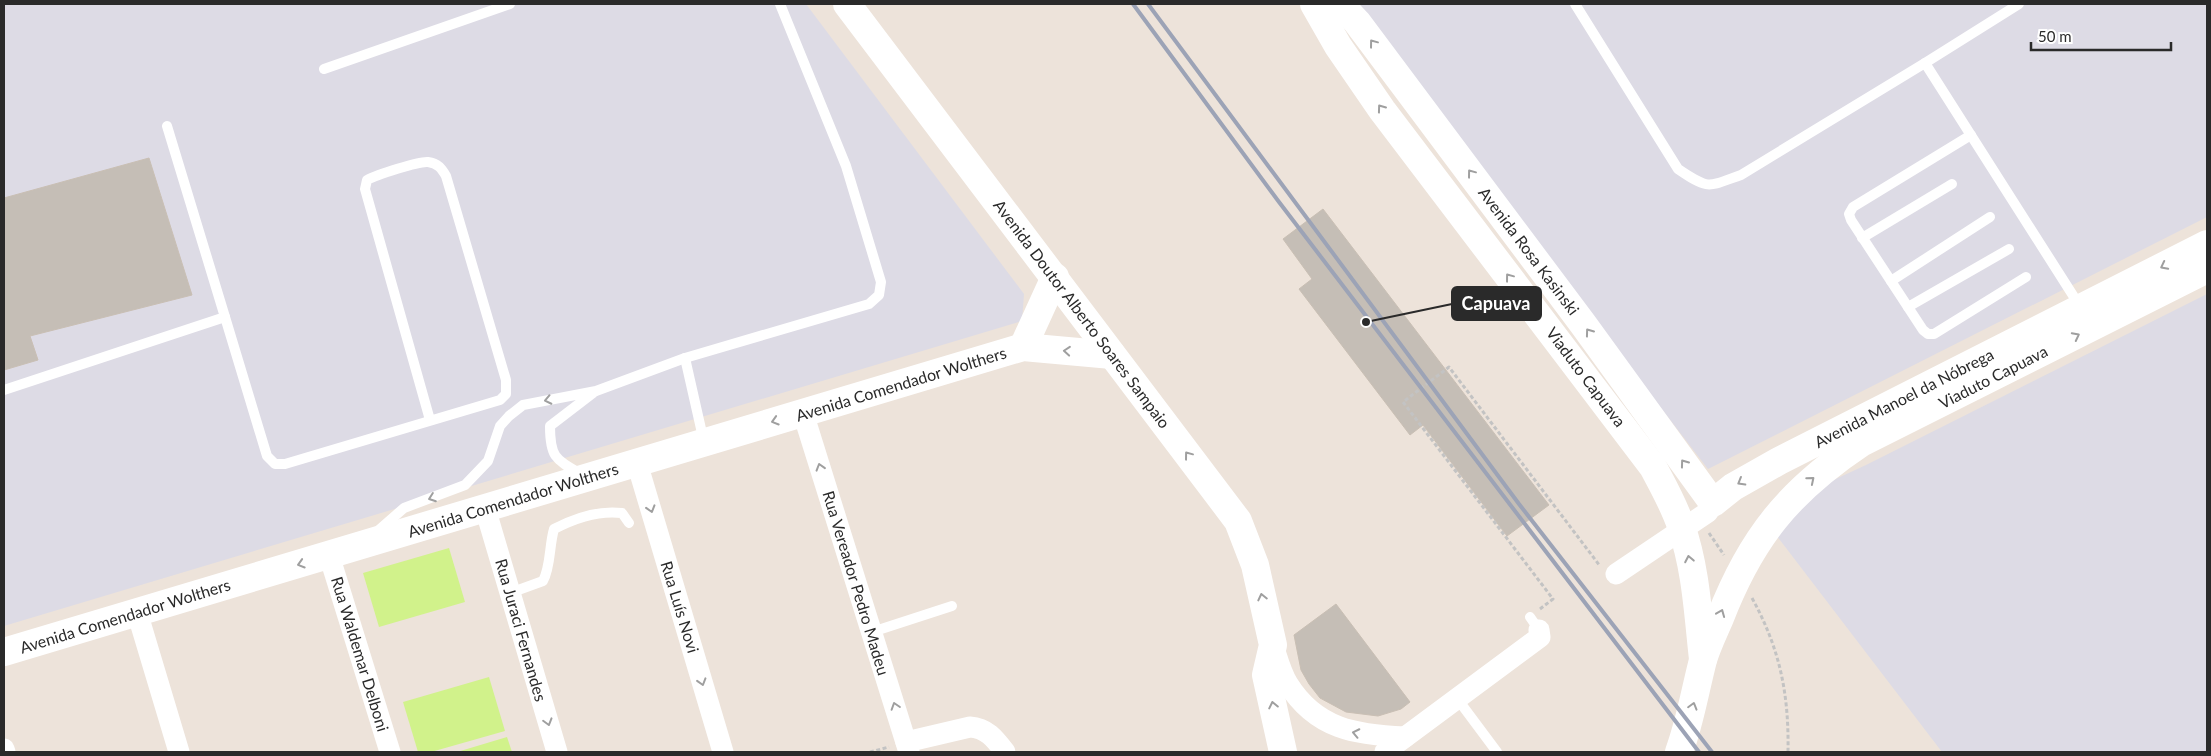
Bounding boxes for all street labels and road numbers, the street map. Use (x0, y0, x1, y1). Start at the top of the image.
street label: Avenida Rosa Kasinski (1475, 183, 1584, 318)
street label: Avenida Doutor Alberto Soares Sampaio (990, 196, 1175, 432)
street label: Viaduto Capuava (1543, 323, 1630, 430)
street label: Viaduto Capuava (1935, 341, 2050, 412)
street label: Avenida Comendador Wolthers (793, 342, 1009, 425)
street label: Avenida Manoel da Nóbrega (1811, 344, 1997, 451)
street label: Avenida Comendador Wolthers (405, 458, 621, 541)
street label: Rua Vereador Pedro Madeu (819, 488, 894, 677)
street label: Rua Juraci Fernandes (492, 556, 551, 704)
street label: Rua Luís Novi (657, 559, 703, 655)
street label: Avenida Comendador Wolthers (17, 574, 233, 657)
street label: Rua Waldemar Delboni (328, 574, 393, 734)

